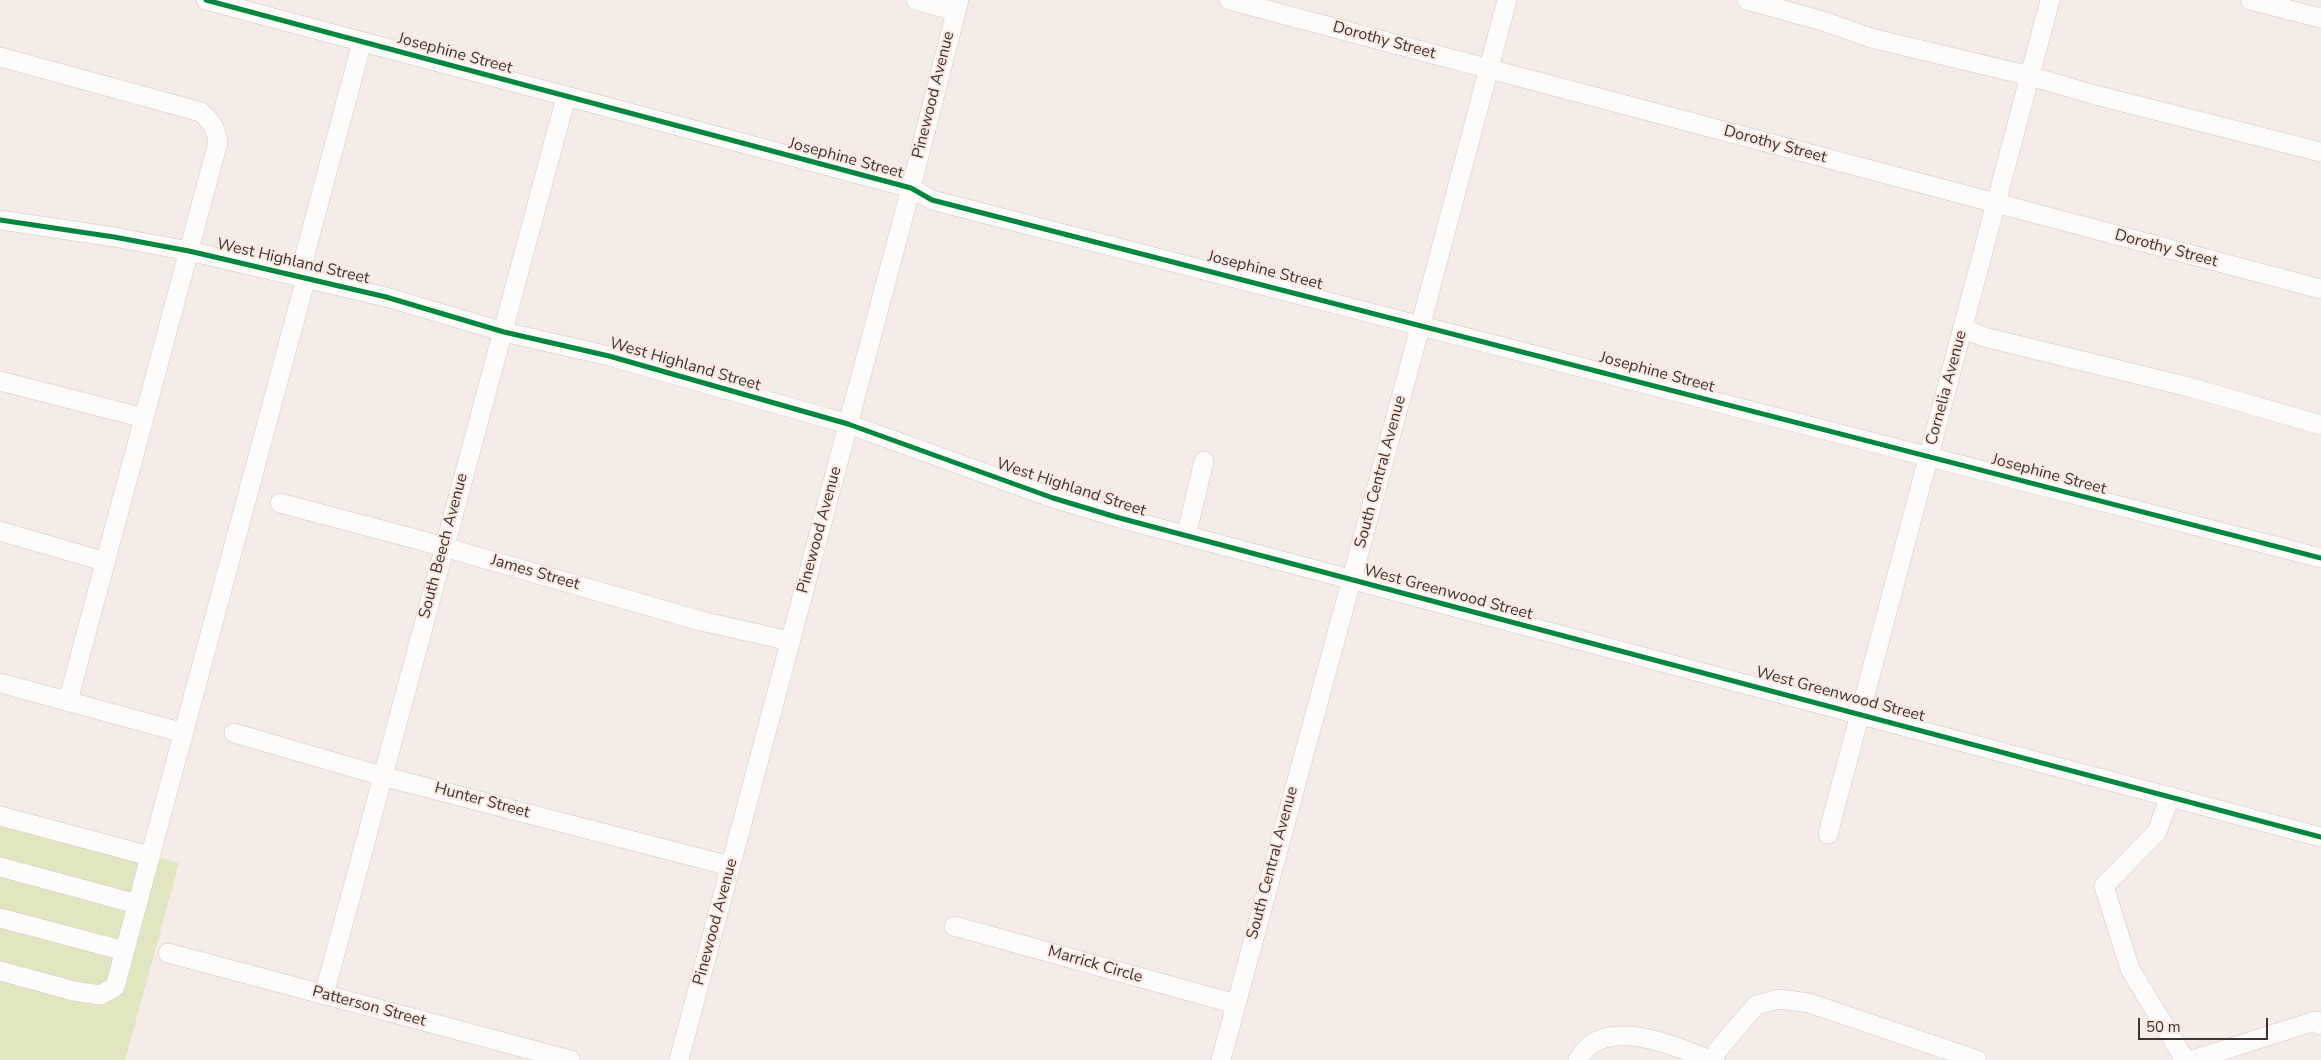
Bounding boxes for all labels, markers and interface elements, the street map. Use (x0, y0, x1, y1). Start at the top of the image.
street label: Dorothy Street (1330, 18, 1438, 64)
street label: Josephine Street (396, 29, 514, 79)
street label: Pinewood Avenue (909, 29, 959, 161)
street label: Dorothy Street (1721, 122, 1829, 168)
street label: Josephine Street (787, 134, 905, 184)
street label: Dorothy Street (2112, 226, 2220, 272)
street label: West Highland Street (215, 235, 371, 289)
street label: Josephine Street (1206, 247, 1324, 295)
street label: Cornelia Avenue (1922, 329, 1972, 447)
street label: West Highland Street (607, 334, 763, 396)
street label: Josephine Street (1598, 348, 1716, 398)
street label: South Central Avenue (1351, 394, 1411, 550)
street label: Josephine Street (1990, 450, 2108, 500)
street label: West Highland Street (994, 455, 1148, 521)
street label: Pinewood Avenue (794, 465, 846, 595)
street label: South Beech Avenue (415, 471, 473, 621)
street label: James Street (488, 551, 582, 595)
street label: West Greenwood Street (1361, 561, 1535, 625)
street label: West Greenwood Street (1753, 663, 1927, 727)
street label: Hunter Street (432, 779, 532, 823)
street label: South Central Avenue (1243, 785, 1303, 941)
street label: Pinewood Avenue (690, 857, 742, 987)
street label: Marrick Circle (1045, 942, 1145, 988)
street label: Patterson Street (310, 983, 428, 1031)
scale bar (2141, 1008, 2271, 1040)
text: 50 m (2146, 1017, 2181, 1037)

